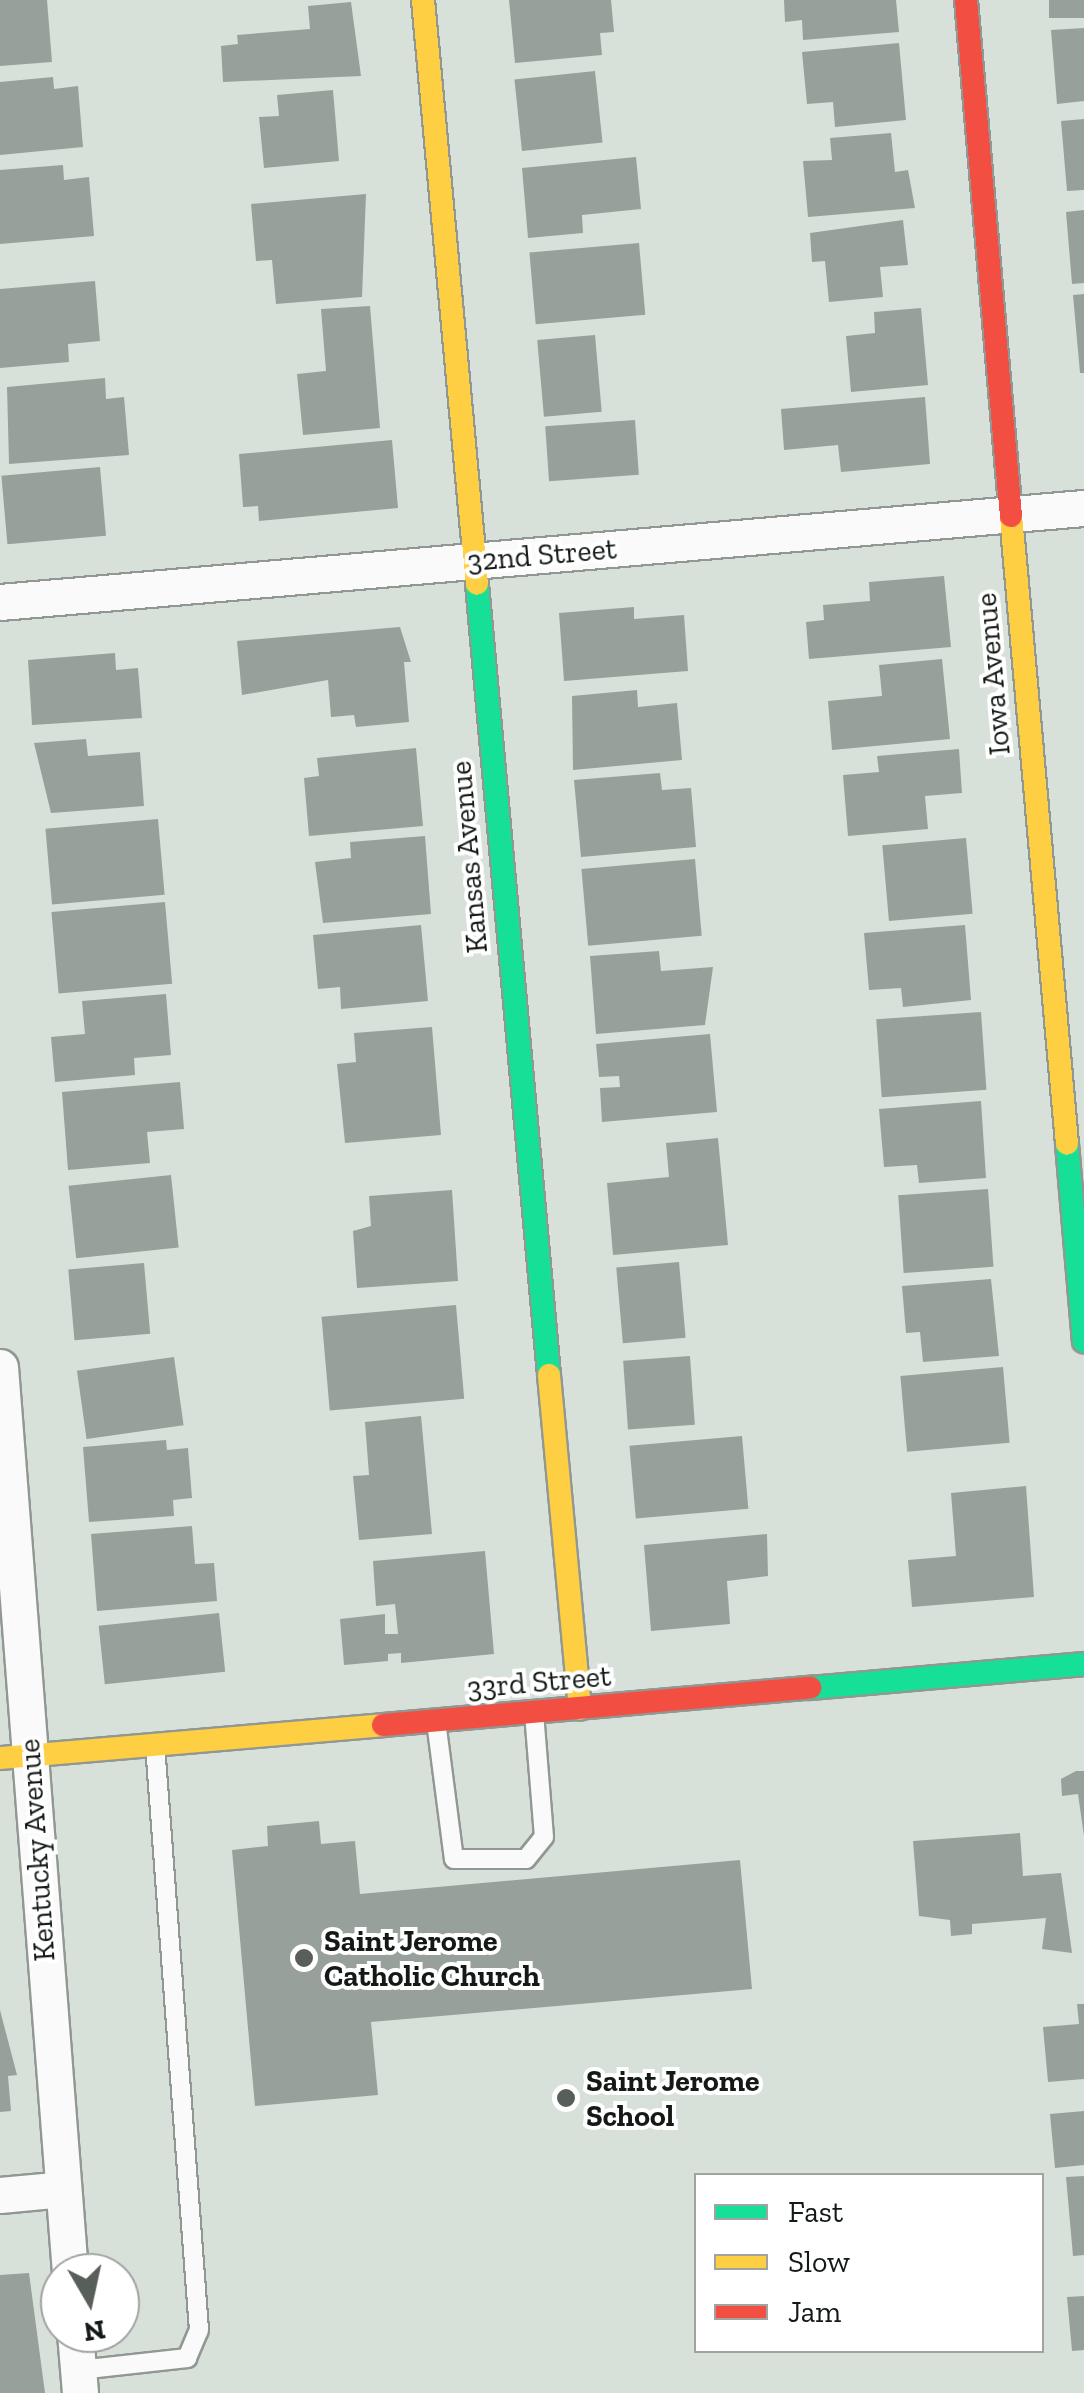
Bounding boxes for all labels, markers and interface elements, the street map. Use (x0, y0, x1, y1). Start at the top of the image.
street label: 32nd Street (466, 531, 618, 579)
street label: Iowa Avenue (968, 591, 1018, 757)
street label: Kansas Avenue (443, 759, 495, 955)
street label: 33rd Street (466, 1658, 612, 1706)
street label: Kentucky Avenue (11, 1737, 63, 1963)
place label: Saint Jerome Catholic Church (324, 1923, 540, 1994)
marker: Saint Jerome Catholic Church (293, 1947, 315, 1969)
place label: Saint Jerome School (586, 2063, 760, 2134)
marker: Saint Jerome School (555, 2087, 577, 2109)
legend (694, 2173, 1044, 2353)
text: Fast (788, 2194, 843, 2230)
text: Slow (788, 2244, 850, 2280)
north arrow (40, 2253, 140, 2353)
text: Jam (788, 2294, 841, 2330)
text: N (81, 2313, 108, 2349)

